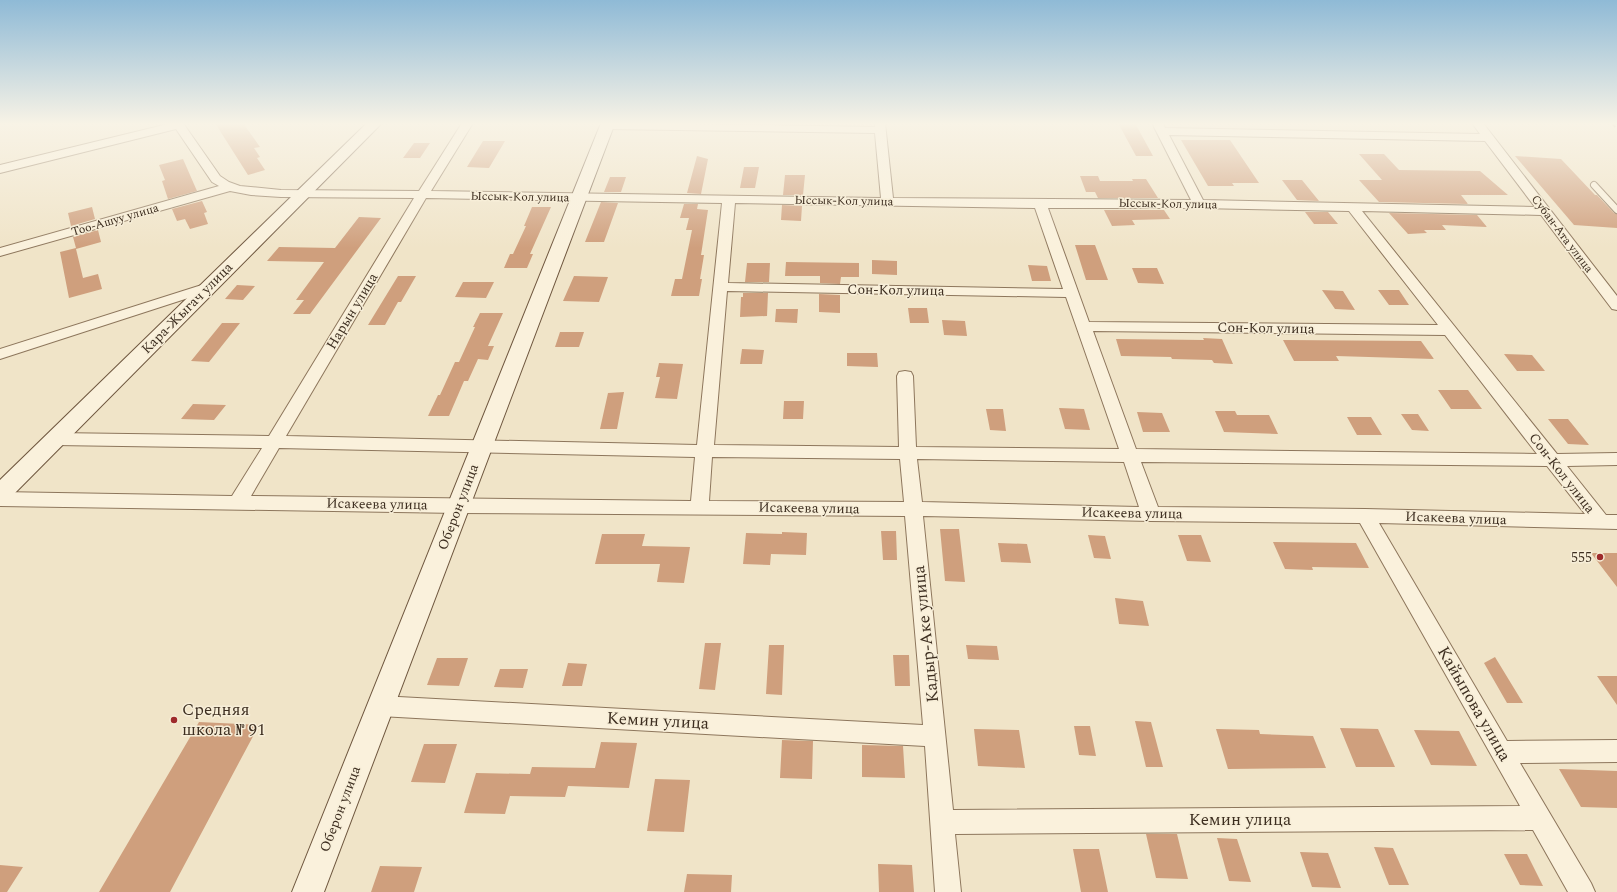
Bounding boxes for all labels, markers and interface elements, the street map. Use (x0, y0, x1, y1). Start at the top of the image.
street label: Ыссык-Кол улица (470, 187, 570, 207)
street label: Ыссык-Кол улица (794, 191, 894, 211)
street label: Субан-Ата улица (1526, 191, 1598, 277)
street label: Ыссык-Кол улица (1118, 194, 1218, 214)
street label: Тоо-Ашуу улица (69, 198, 161, 242)
street label: Кара-Жыгач улица (136, 257, 238, 359)
street label: Нарын улица (321, 269, 383, 353)
street label: Сон-Кол улица (847, 279, 945, 301)
street label: Сон-Кол улица (1217, 317, 1315, 339)
street label: Сон-Кол улица (1524, 428, 1600, 518)
street label: Оберон улица (432, 461, 484, 553)
street label: Исакеева улица (326, 493, 428, 515)
street label: Исакеева улица (758, 497, 860, 519)
street label: Исакеева улица (1081, 502, 1183, 524)
street label: Исакеева улица (1405, 506, 1507, 530)
place label: 555 (1571, 547, 1592, 568)
marker: 555 (1595, 552, 1605, 562)
street label: Кадыр-Аке улица (906, 563, 946, 704)
street label: Кайыпова улица (1430, 641, 1518, 767)
place label: Средняя школа № 91 (182, 697, 265, 743)
street label: Кемин улица (606, 705, 711, 737)
marker: Средняя школа № 91 (169, 715, 179, 725)
street label: Оберон улица (314, 763, 366, 855)
street label: Кемин улица (1189, 807, 1292, 833)

